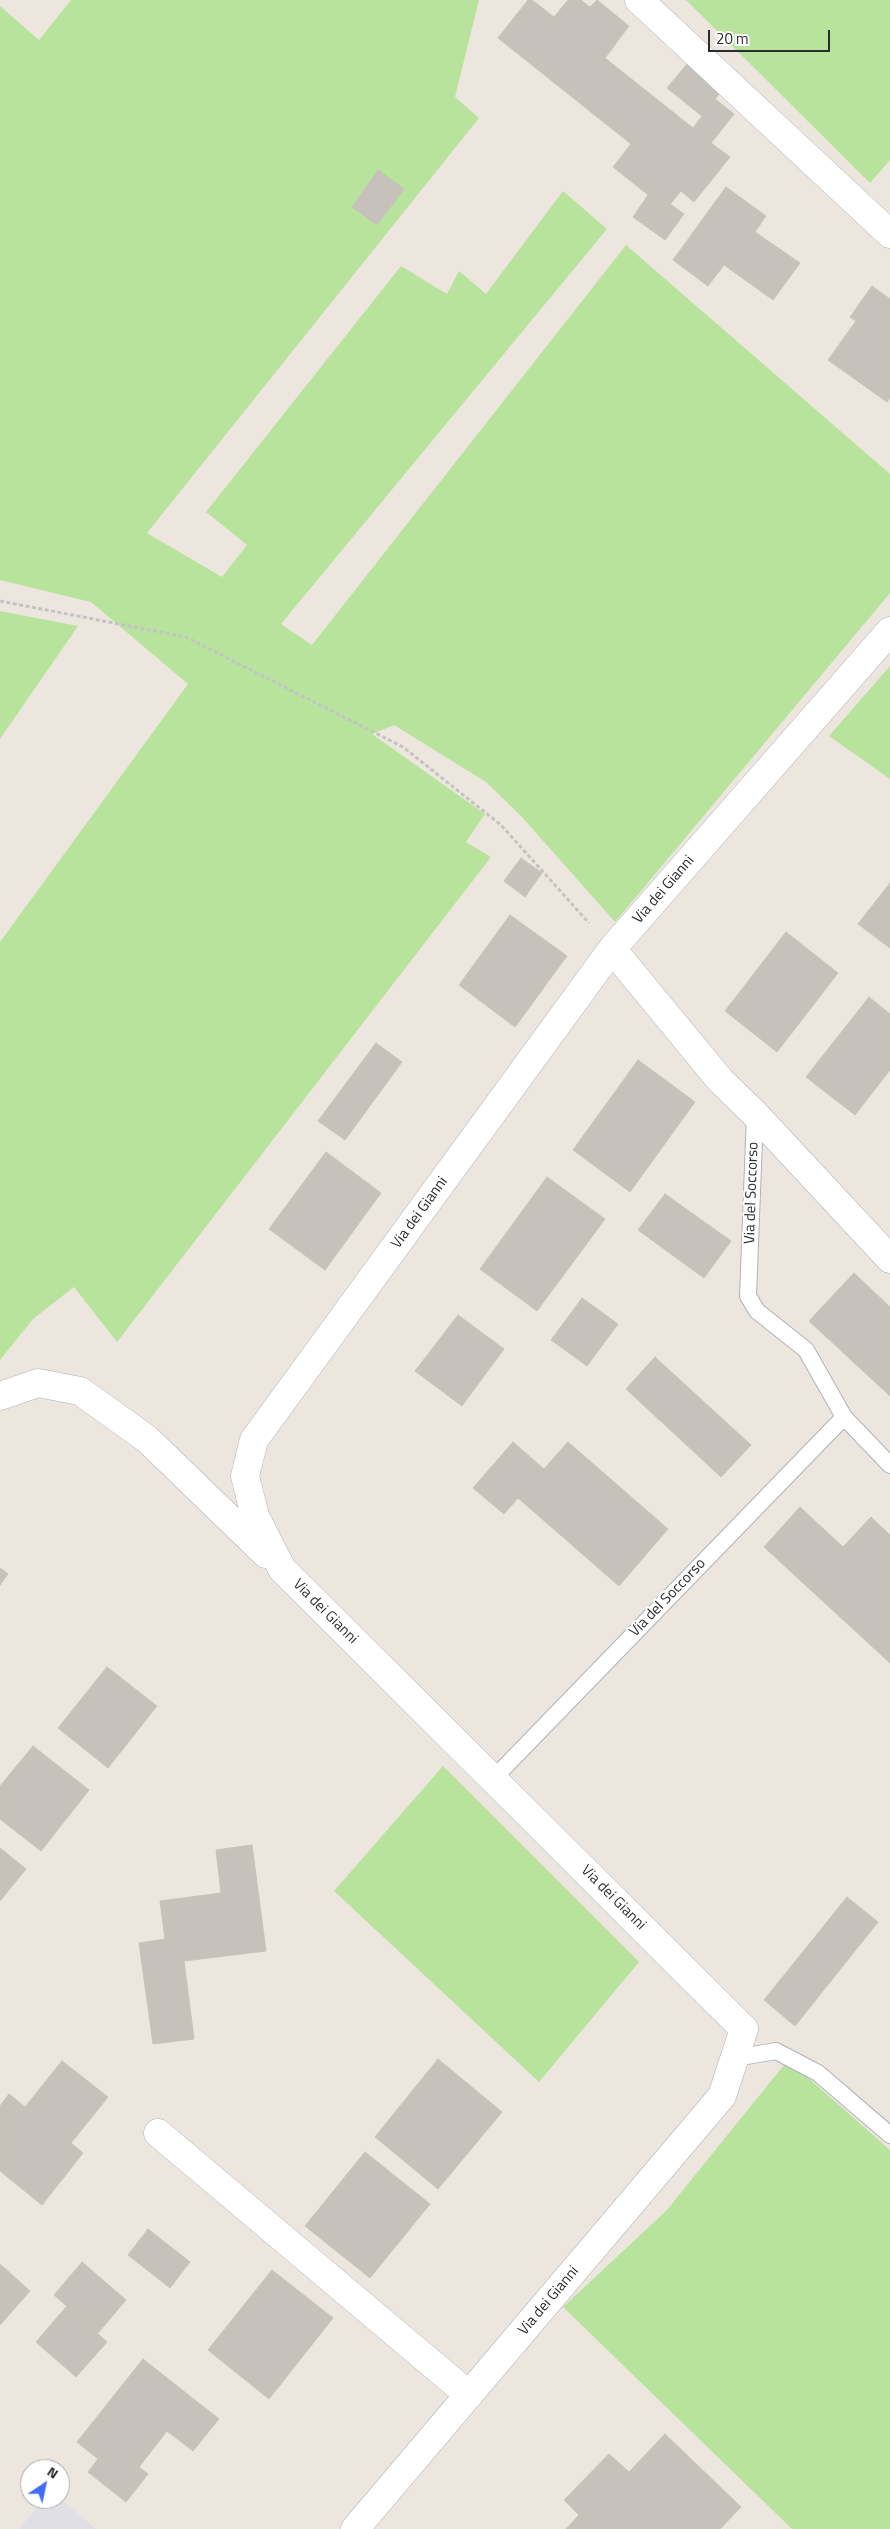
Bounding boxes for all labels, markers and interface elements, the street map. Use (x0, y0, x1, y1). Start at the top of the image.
scale bar (710, 20, 832, 52)
text: 20 m (716, 27, 749, 50)
street label: Via dei Gianni (630, 852, 698, 928)
street label: Via del Soccorso (741, 1142, 763, 1244)
street label: Via dei Gianni (388, 1174, 452, 1252)
street label: Via del Soccorso (626, 1555, 710, 1641)
street label: Via dei Gianni (289, 1576, 361, 1648)
street label: Via dei Gianni (577, 1862, 649, 1934)
street label: Via dei Gianni (515, 2263, 583, 2339)
north arrow (20, 2459, 70, 2509)
text: N (43, 2461, 63, 2483)

